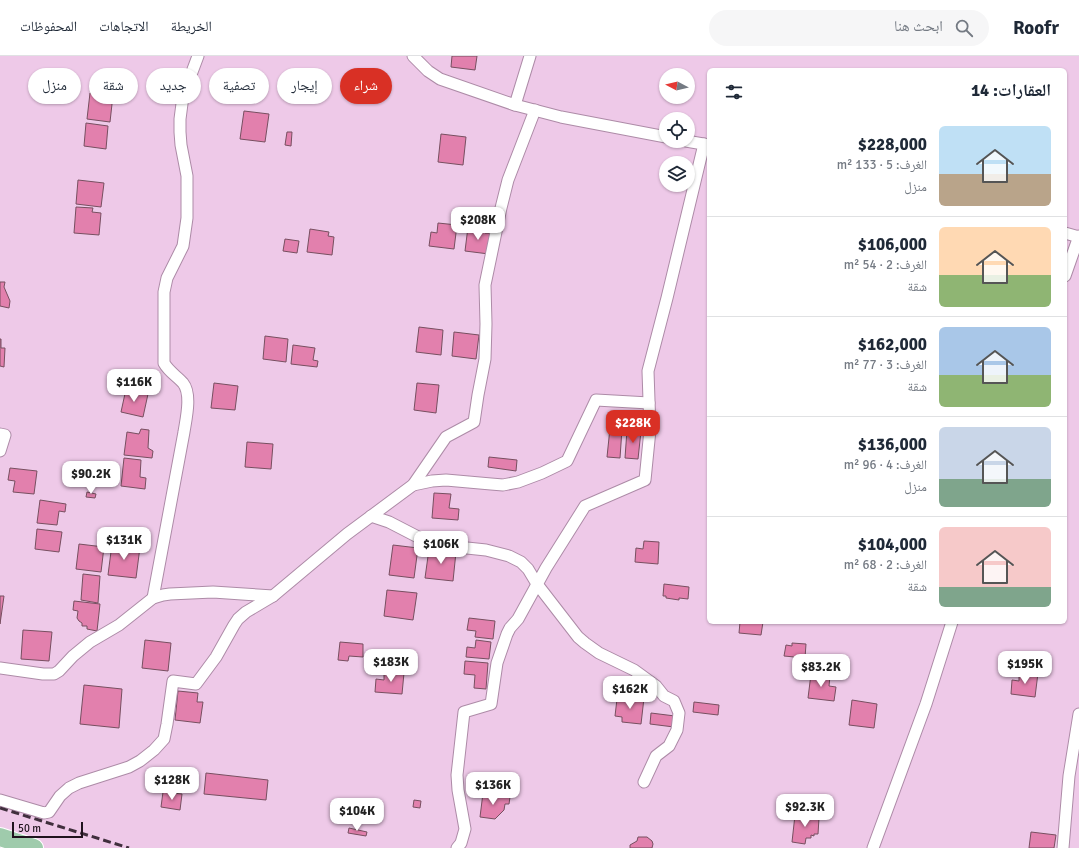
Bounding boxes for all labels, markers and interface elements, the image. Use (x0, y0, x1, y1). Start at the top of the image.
search box (709, 10, 989, 46)
text: Roofr (1013, 16, 1059, 40)
text: ابحث هنا (894, 17, 943, 35)
icon: search (953, 17, 975, 39)
text: المحفوظات (20, 18, 77, 35)
text: الاتجاهات (99, 18, 149, 35)
text: الخريطة (171, 18, 212, 35)
chip: منزل (28, 68, 81, 104)
chip: شقة (89, 68, 138, 104)
chip: جديد (146, 68, 201, 104)
chip: تصفية (209, 68, 269, 104)
chip: إيجار (277, 68, 332, 104)
chip: شراء (340, 68, 392, 104)
north arrow (659, 68, 695, 104)
map controls (659, 68, 695, 192)
text: العقارات: 14 (971, 80, 1051, 101)
icon: filters (723, 81, 745, 103)
button: locate (659, 112, 695, 148)
text: $228,000 (858, 134, 927, 155)
icon: home (971, 142, 1019, 190)
button: layers (659, 156, 695, 192)
text: الغرف: 5 · 133 m² (837, 157, 927, 173)
text: منزل (904, 179, 927, 195)
pin: $208K (450, 207, 506, 241)
text: $208K (460, 212, 496, 228)
text: $106,000 (858, 234, 927, 255)
icon: home (971, 243, 1019, 291)
text: الغرف: 2 · 54 m² (844, 257, 927, 273)
text: شقة (908, 279, 927, 295)
text: $162,000 (858, 334, 927, 355)
icon: home (971, 343, 1019, 391)
text: الغرف: 3 · 77 m² (844, 357, 927, 373)
pin: $116K (106, 369, 162, 403)
text: $116K (116, 374, 152, 390)
text: شقة (908, 379, 927, 395)
pin: $228K (605, 410, 661, 444)
text: $228K (615, 415, 651, 431)
text: $136,000 (858, 434, 927, 455)
icon: home (971, 443, 1019, 491)
text: الغرف: 4 · 96 m² (844, 457, 927, 473)
pin: $90.2K (58, 461, 124, 495)
text: $90.2K (71, 466, 111, 482)
text: منزل (904, 479, 927, 495)
pin: $131K (96, 527, 152, 561)
pin: $106K (413, 531, 469, 565)
text: $131K (106, 532, 142, 548)
text: $104,000 (858, 534, 927, 555)
text: $106K (423, 536, 459, 552)
icon: home (971, 543, 1019, 591)
text: الغرف: 2 · 68 m² (844, 557, 927, 573)
text: شقة (908, 579, 927, 595)
pin: $183K (363, 649, 419, 683)
pin: $195K (997, 651, 1053, 685)
text: $183K (373, 654, 409, 670)
pin: $83.2K (788, 654, 854, 688)
text: $195K (1007, 656, 1043, 672)
text: $83.2K (801, 659, 841, 675)
pin: $162K (602, 676, 658, 710)
text: $162K (612, 681, 648, 697)
pin: $128K (144, 767, 200, 801)
text: $128K (154, 772, 190, 788)
pin: $136K (465, 772, 521, 806)
text: $136K (475, 777, 511, 793)
pin: $92.3K (772, 794, 838, 828)
pin: $104K (329, 798, 385, 832)
text: $92.3K (785, 799, 825, 815)
text: $104K (339, 803, 375, 819)
scale bar (12, 820, 83, 839)
text: 50 m (18, 822, 41, 835)

